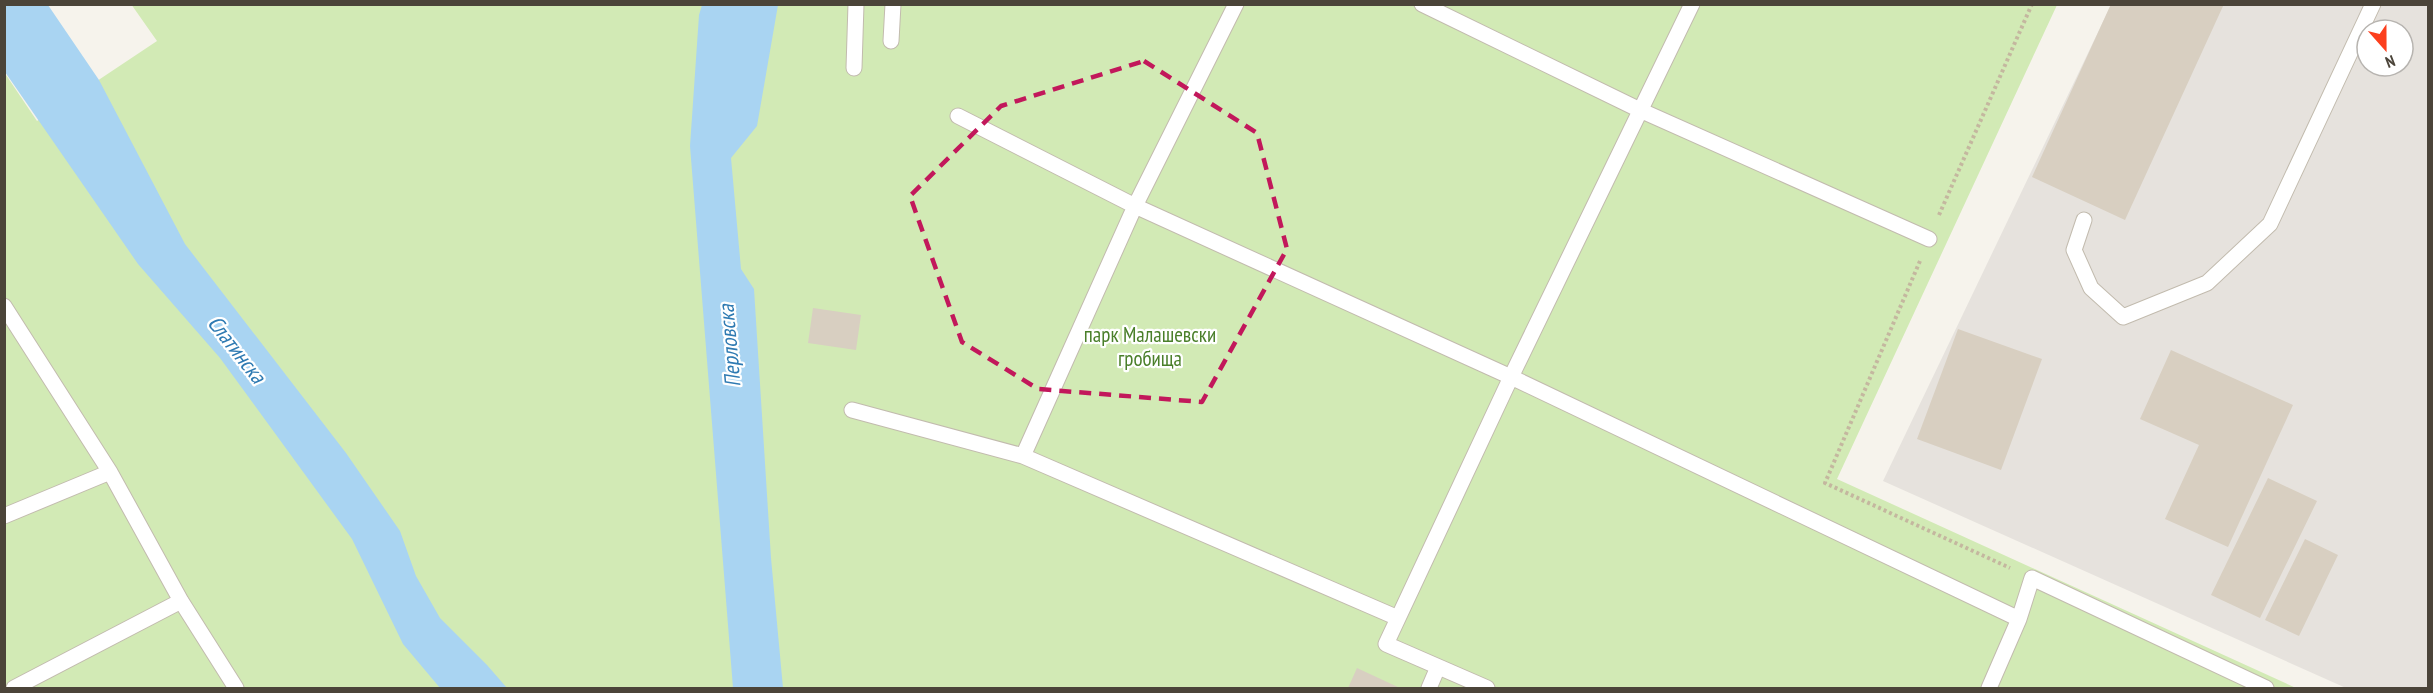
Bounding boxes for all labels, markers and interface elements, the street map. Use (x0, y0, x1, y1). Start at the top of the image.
north arrow (2355, 18, 2415, 78)
text: N (2383, 51, 2398, 73)
water label: Перловска (711, 302, 747, 388)
water label: Слатинска (202, 309, 273, 389)
park label: парк Малашевски гробища (1084, 321, 1216, 372)

